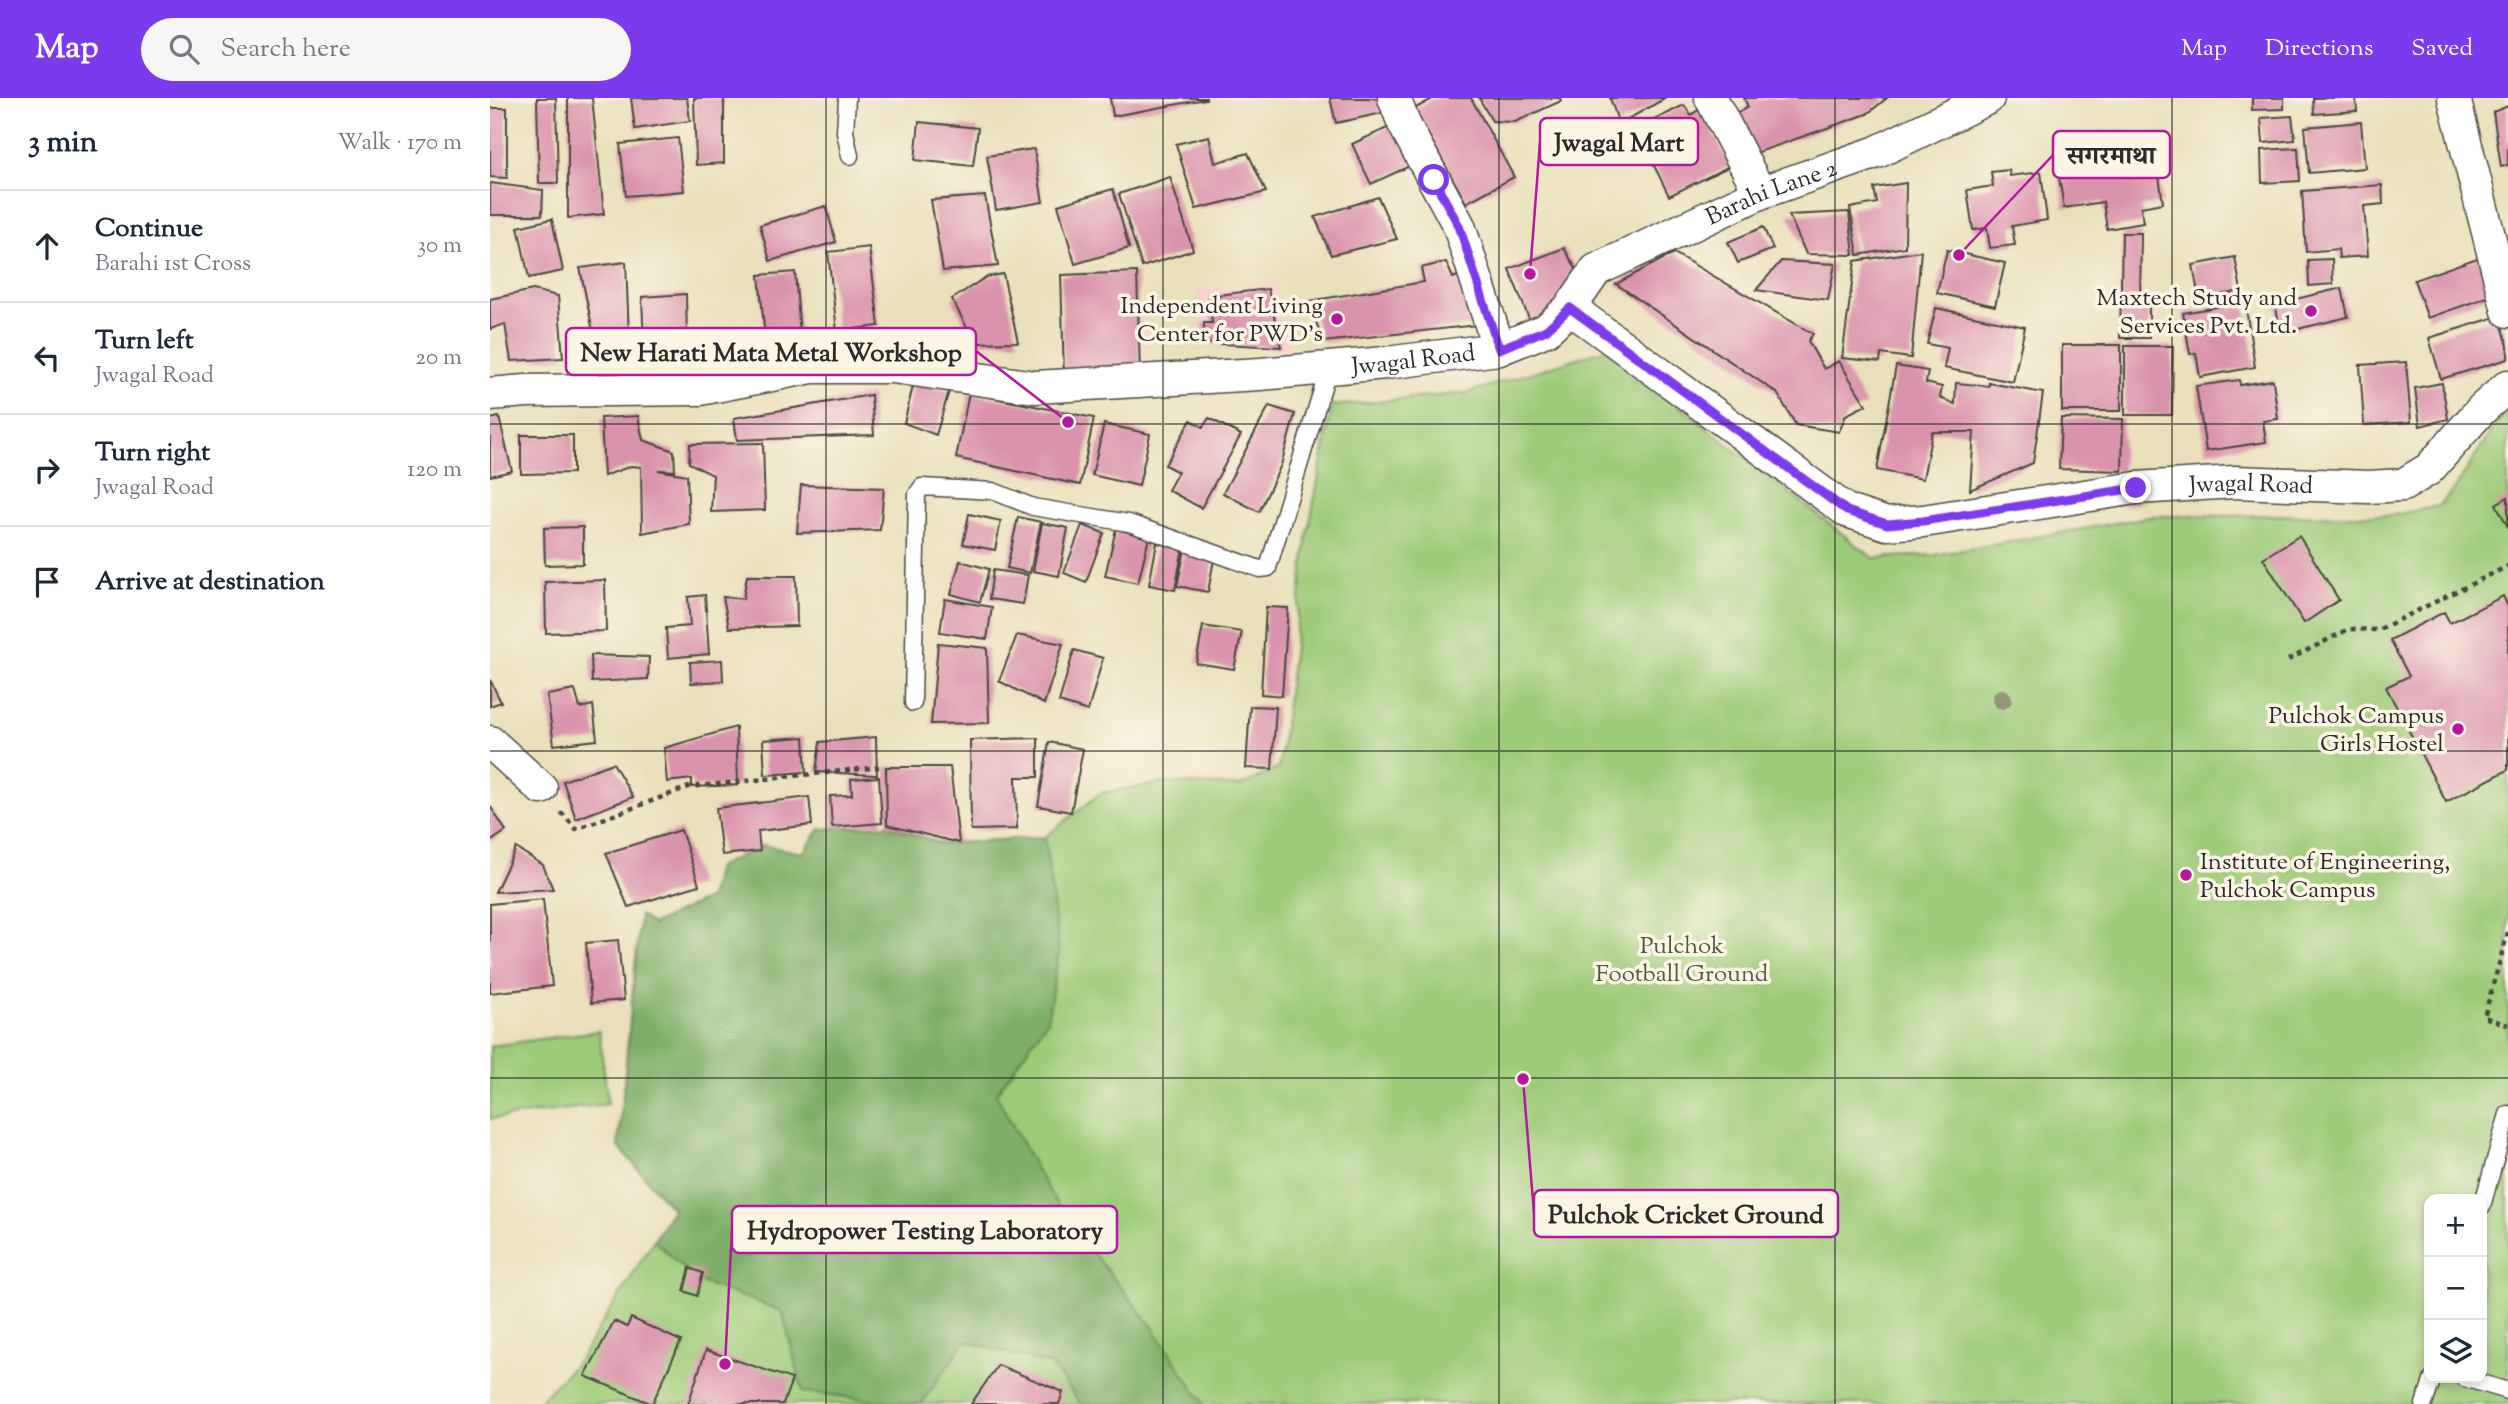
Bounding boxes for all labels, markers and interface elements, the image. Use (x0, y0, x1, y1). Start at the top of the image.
search box (141, 18, 631, 81)
text: Map (35, 25, 99, 73)
icon: search (165, 30, 203, 68)
text: Search here (221, 31, 351, 68)
text: Map (2181, 32, 2227, 66)
text: Directions (2265, 32, 2373, 66)
text: Saved (2411, 32, 2473, 66)
callout: Jwagal Mart (1540, 118, 1698, 165)
text: 3 min (28, 122, 98, 165)
text: Jwagal Mart (1552, 126, 1684, 163)
text: Walk · 170 m (337, 127, 462, 160)
callout: सगरमाथा (2053, 131, 2170, 178)
text: सगरमाथा (2065, 139, 2157, 176)
street label: Barahi Lane 2 (1700, 152, 1842, 235)
route start (1418, 164, 1449, 195)
text: Continue (95, 211, 203, 248)
icon: ahead (28, 227, 66, 265)
text: 30 m (417, 230, 462, 263)
text: Barahi 1st Cross (95, 248, 251, 281)
place label: Maxtech Study and Services Pvt. Ltd. (2096, 282, 2297, 344)
place label: Independent Living Center for PWD's (1121, 290, 1323, 352)
marker: Maxtech Study and Services Pvt. Ltd. (2303, 303, 2319, 319)
marker: Independent Living Center for PWD's (1329, 311, 1345, 327)
text: Turn left (95, 323, 194, 360)
callout: New Harati Mata Metal Workshop (566, 328, 976, 375)
text: New Harati Mata Metal Workshop (580, 336, 962, 373)
street label: Jwagal Road (1348, 337, 1478, 385)
icon: left (28, 339, 66, 377)
text: 20 m (415, 342, 462, 375)
text: Jwagal Road (95, 360, 214, 393)
text: Turn right (95, 435, 210, 472)
icon: right (28, 451, 66, 489)
text: 120 m (407, 454, 462, 487)
street label: Jwagal Road (2186, 467, 2314, 504)
text: Jwagal Road (95, 472, 214, 505)
route end (2120, 472, 2151, 503)
icon: arrive (28, 563, 66, 601)
text: Arrive at destination (95, 564, 325, 601)
place label: Pulchok Campus Girls Hostel (2268, 700, 2444, 762)
marker: Pulchok Campus Girls Hostel (2450, 721, 2466, 737)
place label: Institute of Engineering, Pulchok Campus (2200, 846, 2450, 908)
marker: Institute of Engineering, Pulchok Campus (2178, 867, 2194, 883)
park label: Pulchok Football Ground (1596, 930, 1769, 992)
callout: Pulchok Cricket Ground (1534, 1190, 1838, 1237)
map controls (2424, 1194, 2487, 1383)
button: + (2424, 1194, 2487, 1257)
text: Pulchok Cricket Ground (1548, 1198, 1824, 1235)
callout: Hydropower Testing Laboratory (732, 1206, 1117, 1253)
text: Hydropower Testing Laboratory (747, 1214, 1103, 1251)
button: − (2424, 1257, 2487, 1320)
button: layers (2424, 1320, 2487, 1383)

